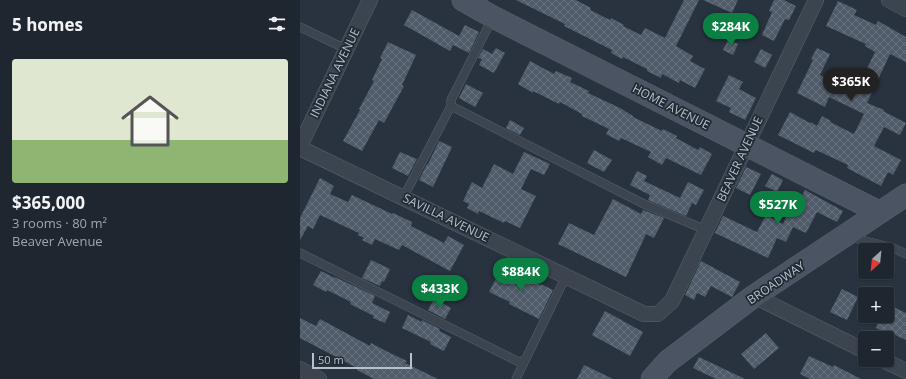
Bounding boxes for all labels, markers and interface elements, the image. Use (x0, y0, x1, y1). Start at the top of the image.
text: 5 homes (12, 13, 83, 36)
icon: filters (266, 13, 288, 35)
pin: $284K (703, 13, 759, 47)
text: $284K (712, 17, 750, 35)
street label: INDIANA AVENUE (306, 25, 364, 120)
pin: $365K (823, 68, 879, 102)
text: $365K (832, 72, 870, 90)
street label: HOME AVENUE (630, 80, 713, 133)
icon: home (114, 85, 186, 157)
street label: BEAVER AVENUE (712, 113, 767, 204)
street label: SAVILLA AVENUE (400, 189, 492, 246)
text: $365,000 (12, 191, 85, 214)
pin: $527K (750, 191, 806, 225)
text: $527K (759, 195, 797, 213)
text: 3 rooms · 80 m² (12, 214, 107, 232)
text: Beaver Avenue (12, 232, 103, 250)
north arrow (858, 243, 894, 279)
map controls (858, 243, 894, 367)
street label: BROADWAY (744, 257, 808, 308)
pin: $884K (493, 258, 549, 292)
text: $884K (502, 262, 540, 280)
pin: $433K (412, 275, 468, 309)
text: $433K (421, 279, 459, 297)
button: + (858, 287, 894, 323)
button: − (858, 331, 894, 367)
scale bar (312, 351, 412, 370)
text: 50 m (318, 352, 344, 367)

